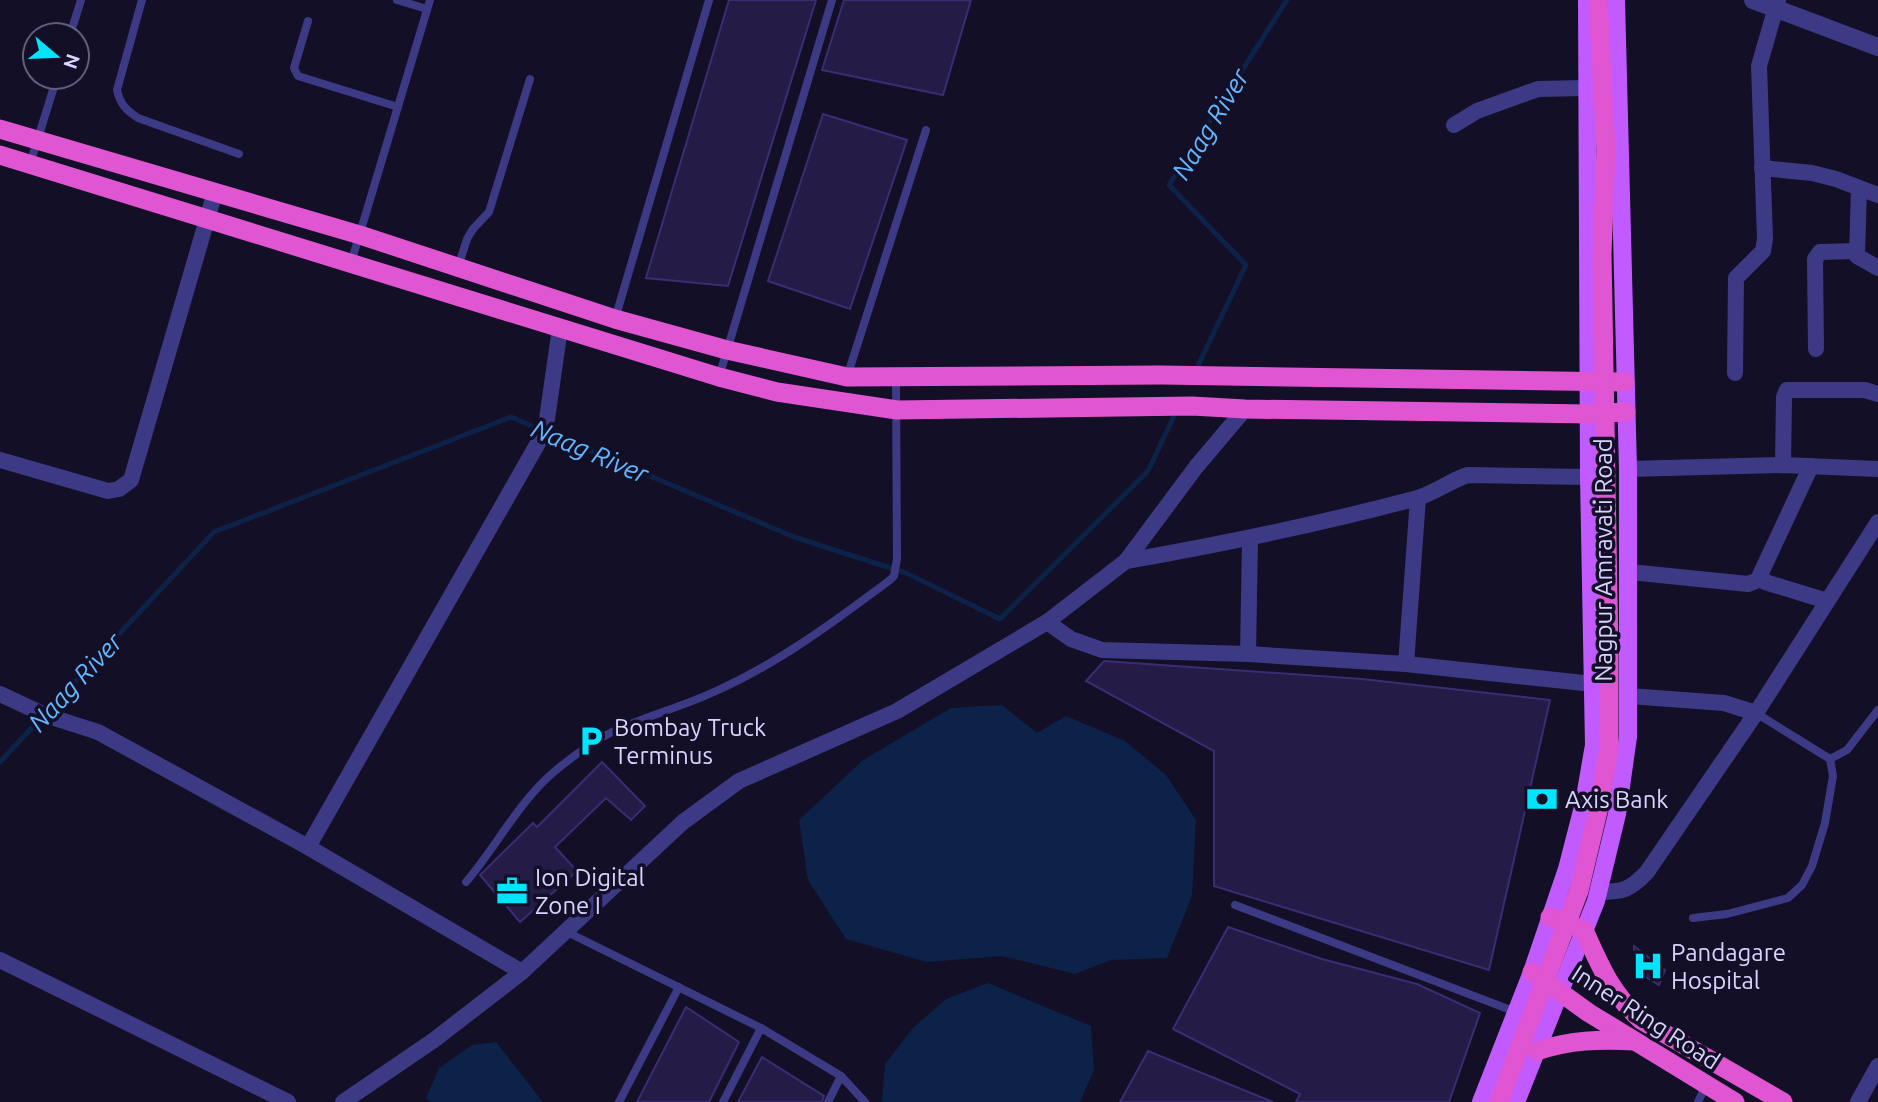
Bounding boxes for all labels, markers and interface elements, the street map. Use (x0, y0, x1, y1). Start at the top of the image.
north arrow (21, 21, 91, 91)
text: N (59, 51, 85, 72)
water label: Naag River (1166, 63, 1255, 185)
water label: Naag River (527, 413, 654, 489)
street label: Nagpur Amravati Road (1590, 438, 1617, 682)
water label: Naag River (22, 626, 129, 737)
place label: Bombay Truck Terminus (614, 714, 766, 769)
parking icon: Bombay Truck Terminus (574, 724, 608, 758)
bank icon: Axis Bank (1525, 782, 1559, 816)
place label: Axis Bank (1565, 786, 1669, 813)
place label: Ion Digital Zone I (535, 864, 645, 919)
office icon: Ion Digital Zone I (495, 874, 529, 908)
place label: Pandagare Hospital (1671, 939, 1786, 994)
hospital icon: Pandagare Hospital (1631, 949, 1665, 983)
street label: Inner Ring Road (1567, 959, 1725, 1075)

